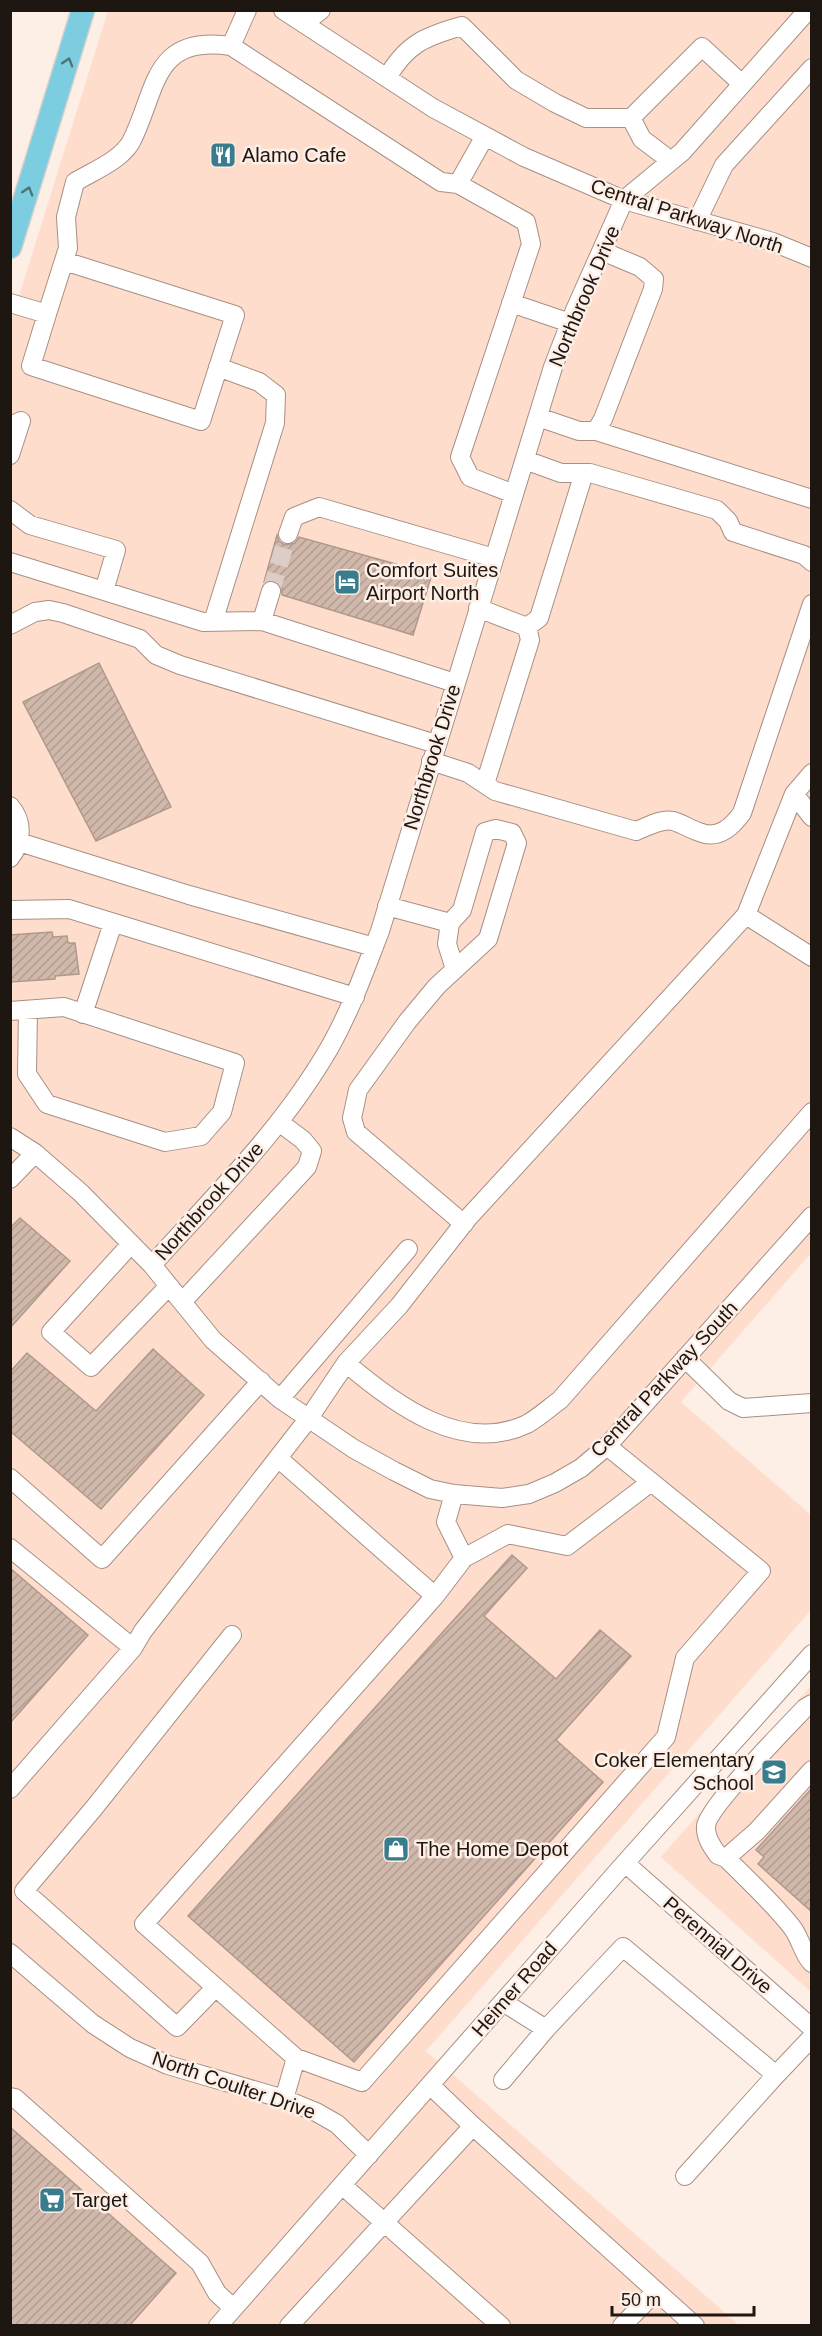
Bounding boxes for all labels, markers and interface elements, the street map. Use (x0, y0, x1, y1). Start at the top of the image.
one-way arrow (60, 57, 73, 68)
restaurant icon: Alamo Cafe (208, 140, 238, 170)
place label: Alamo Cafe (242, 144, 347, 166)
street label: Central Parkway North (588, 174, 786, 258)
one-way arrow (21, 186, 33, 197)
street label: Northbrook Drive (544, 222, 624, 370)
place label: Comfort Suites Airport North (366, 559, 498, 604)
hotel icon: Comfort Suites Airport North (332, 567, 362, 597)
street label: Northbrook Drive (399, 682, 465, 832)
street label: Northbrook Drive (150, 1137, 268, 1265)
street label: Central Parkway South (586, 1297, 742, 1461)
place label: Coker Elementary School (594, 1749, 754, 1794)
school or university icon: Coker Elementary School (759, 1757, 789, 1787)
shop icon: The Home Depot (381, 1834, 411, 1864)
place label: The Home Depot (416, 1838, 569, 1860)
street label: Perennial Drive (659, 1892, 777, 1998)
street label: Heimer Road (467, 1937, 561, 2041)
street label: North Coulter Drive (149, 2047, 319, 2123)
supermarket icon: Target (37, 2185, 67, 2215)
place label: Target (72, 2189, 128, 2211)
scale bar (612, 2279, 754, 2317)
text: 50 m (621, 2290, 661, 2310)

